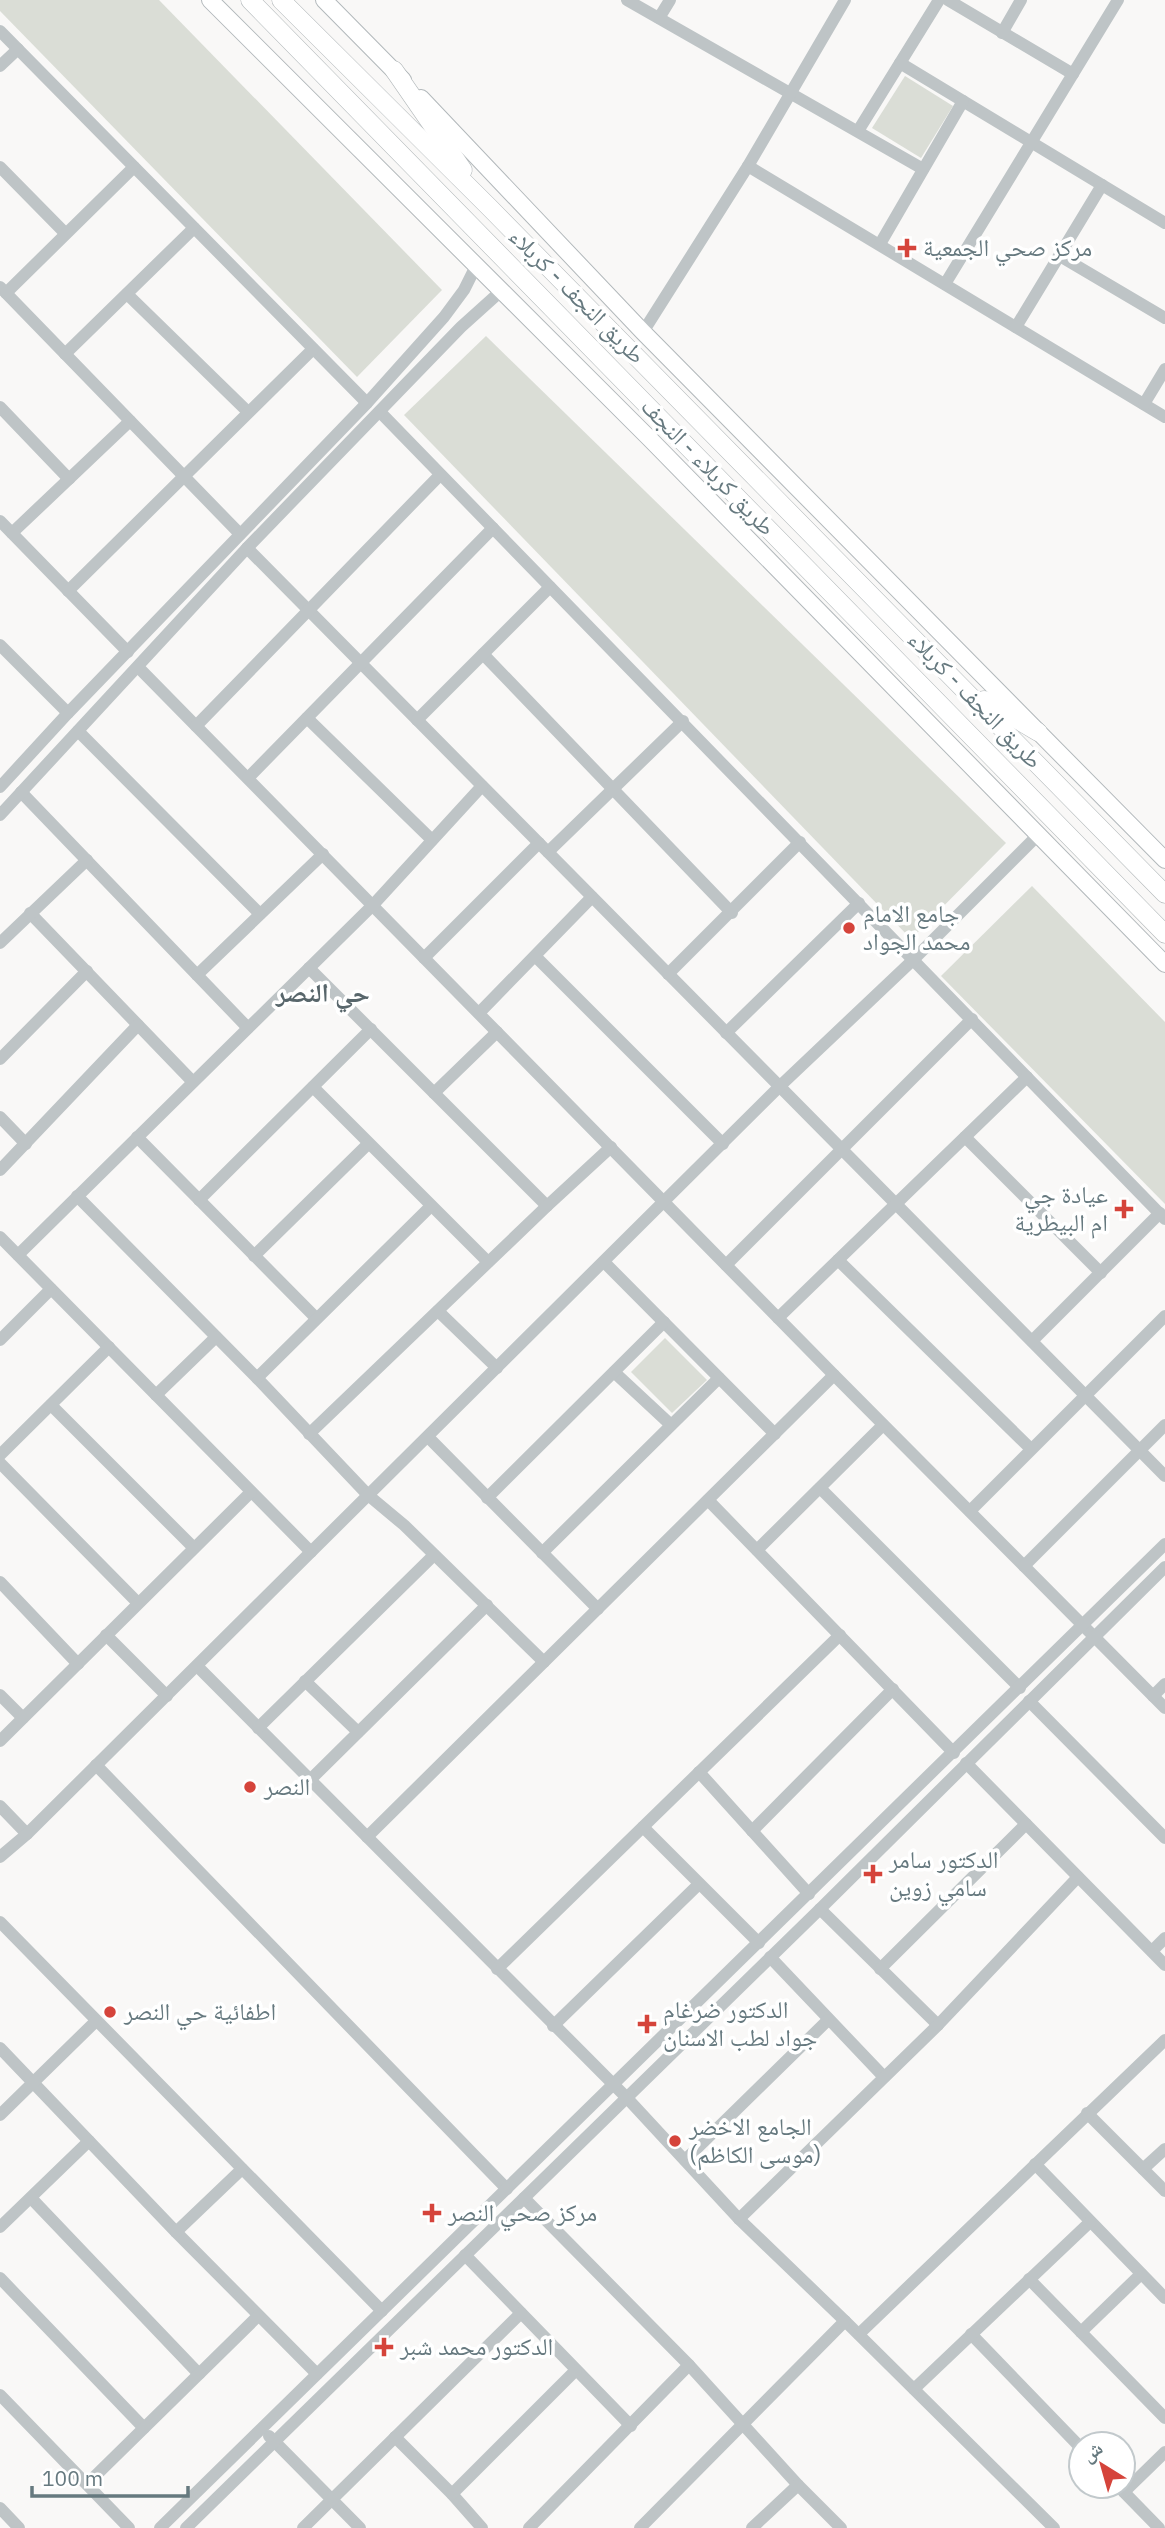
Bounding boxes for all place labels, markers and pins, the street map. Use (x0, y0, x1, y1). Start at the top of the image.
place label: مركز صحي الجمعية (923, 231, 1092, 267)
marker: مركز صحي الجمعية (897, 238, 917, 258)
place label: جامع الامام محمد الجواد (863, 897, 971, 957)
marker: جامع الامام محمد الجواد (841, 920, 857, 936)
place label: عيادة جي ام البيطرية (1015, 1178, 1108, 1239)
marker: عيادة جي ام البيطرية (1114, 1199, 1134, 1219)
place label: النصر (263, 1770, 310, 1802)
marker: النصر (242, 1779, 258, 1795)
place label: الدكتور سامر سامي زوين (888, 1843, 998, 1907)
marker: الدكتور سامر سامي زوين (863, 1864, 883, 1884)
place label: الدكتور ضرغام جواد لطب الاسنان (663, 1993, 817, 2053)
place label: اطفائية حي النصر (123, 1995, 276, 2031)
marker: اطفائية حي النصر (102, 2004, 118, 2020)
marker: الدكتور ضرغام جواد لطب الاسنان (637, 2014, 657, 2034)
place label: الجامع الاخضر (موسى الكاظم) (688, 2110, 822, 2171)
marker: الجامع الاخضر (موسى الكاظم) (667, 2133, 683, 2149)
place label: مركز صحي النصر (447, 2196, 597, 2232)
marker: مركز صحي النصر (422, 2203, 442, 2223)
place label: الدكتور محمد شبر (399, 2330, 553, 2362)
marker: الدكتور محمد شبر (374, 2337, 394, 2357)

